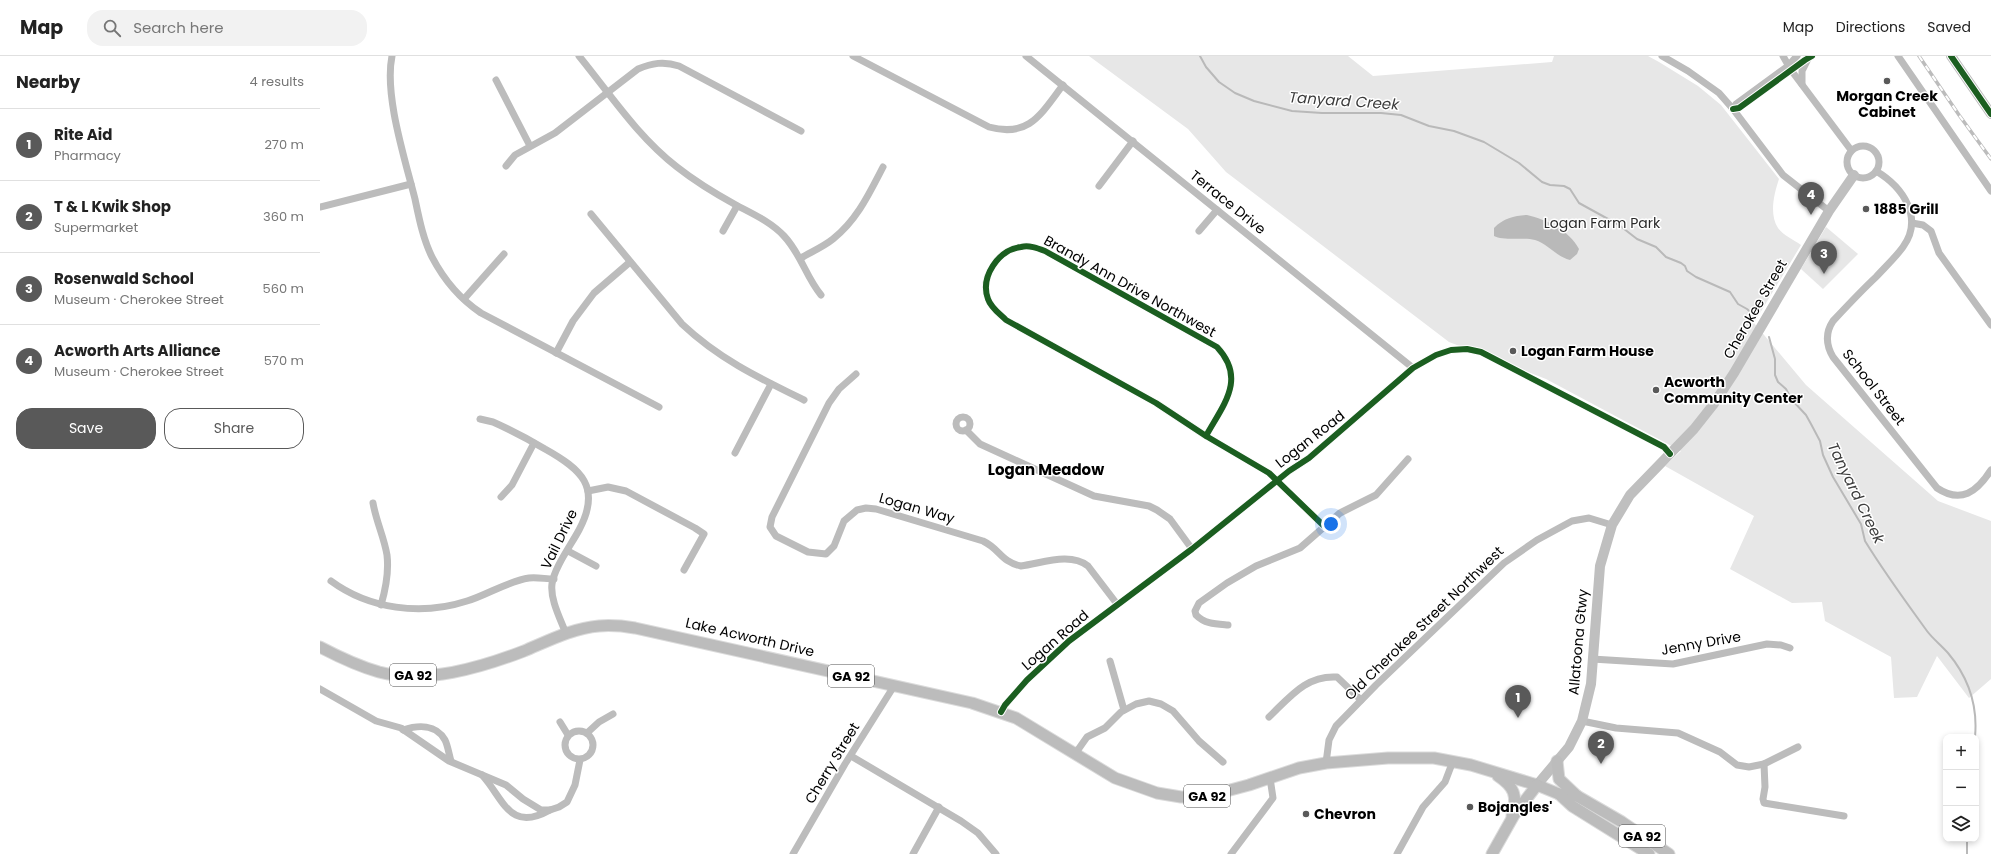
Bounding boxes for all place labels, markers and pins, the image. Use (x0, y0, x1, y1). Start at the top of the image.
marker: Morgan Creek Cabinet (1882, 76, 1892, 86)
place label: Morgan Creek Cabinet (1836, 86, 1938, 122)
pin: 4 (1798, 182, 1824, 215)
place label: 1885 Grill (1874, 199, 1939, 219)
marker: 1885 Grill (1861, 204, 1871, 214)
pin: 3 (1811, 241, 1837, 274)
place label: Logan Farm House (1521, 341, 1654, 361)
marker: Logan Farm House (1508, 346, 1518, 356)
place label: Acworth Community Center (1664, 372, 1803, 408)
marker: Acworth Community Center (1651, 385, 1661, 395)
pin: 1 (1505, 685, 1531, 718)
pin: 2 (1588, 731, 1614, 764)
place label: Bojangles' (1478, 797, 1552, 817)
marker: Bojangles' (1465, 802, 1475, 812)
place label: Chevron (1314, 804, 1376, 824)
marker: Chevron (1301, 809, 1311, 819)

